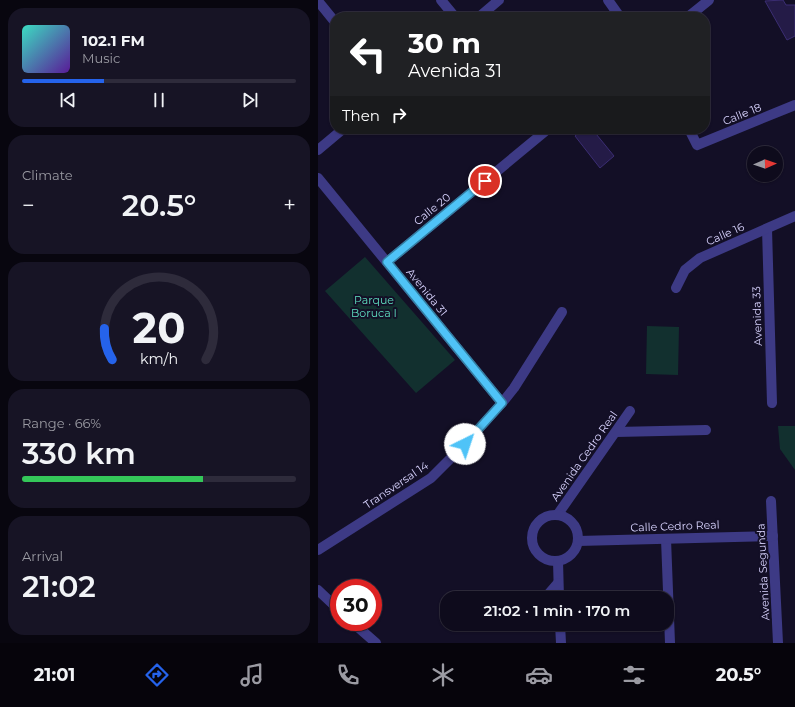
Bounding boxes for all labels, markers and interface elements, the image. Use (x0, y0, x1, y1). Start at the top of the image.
text: 30 m (408, 26, 481, 60)
icon: left (342, 28, 394, 80)
text: 102.1 FM (82, 31, 145, 50)
text: Music (82, 50, 120, 66)
text: Avenida 31 (408, 60, 502, 82)
icon: previous (57, 89, 79, 111)
icon: pause (148, 89, 170, 111)
icon: next (239, 89, 261, 111)
street label: Calle 18 (721, 100, 763, 128)
icon: right (388, 104, 410, 126)
text: Then (342, 106, 380, 125)
north arrow (747, 146, 783, 182)
map controls (747, 146, 783, 182)
pin (468, 164, 502, 198)
text: Climate (22, 167, 73, 183)
icon: arrive (474, 170, 496, 192)
text: 20.5° (122, 187, 196, 224)
street label: Calle 20 (411, 190, 453, 228)
text: − (22, 192, 35, 219)
text: + (283, 192, 296, 219)
street label: Calle 16 (704, 219, 747, 249)
street label: Avenida 31 (403, 265, 451, 319)
street label: Avenida 33 (749, 286, 765, 346)
park label: Parque Boruca I (351, 293, 397, 320)
text: 20 (133, 302, 185, 352)
text: km/h (140, 349, 178, 367)
street label: Avenida Cedro Real (548, 408, 620, 504)
text: Range · 66% (22, 415, 101, 431)
position arrow (444, 423, 486, 465)
text: 330 km (22, 435, 136, 472)
street label: Transversal 14 (361, 458, 432, 512)
street label: Calle Cedro Real (630, 517, 720, 535)
street label: Avenida Segunda (753, 523, 773, 621)
text: Arrival (22, 548, 63, 564)
text: 21:02 (22, 568, 96, 605)
speed limit sign: 30 (330, 579, 382, 631)
text: 21:02 · 1 min · 170 m (484, 601, 630, 620)
icon: directions (143, 661, 171, 689)
icon: music (238, 661, 266, 689)
icon: phone (334, 661, 362, 689)
icon: climate (429, 661, 457, 689)
icon: car (525, 661, 553, 689)
icon: filters (620, 661, 648, 689)
text: 21:01 (34, 664, 75, 686)
text: 20.5° (716, 664, 761, 686)

